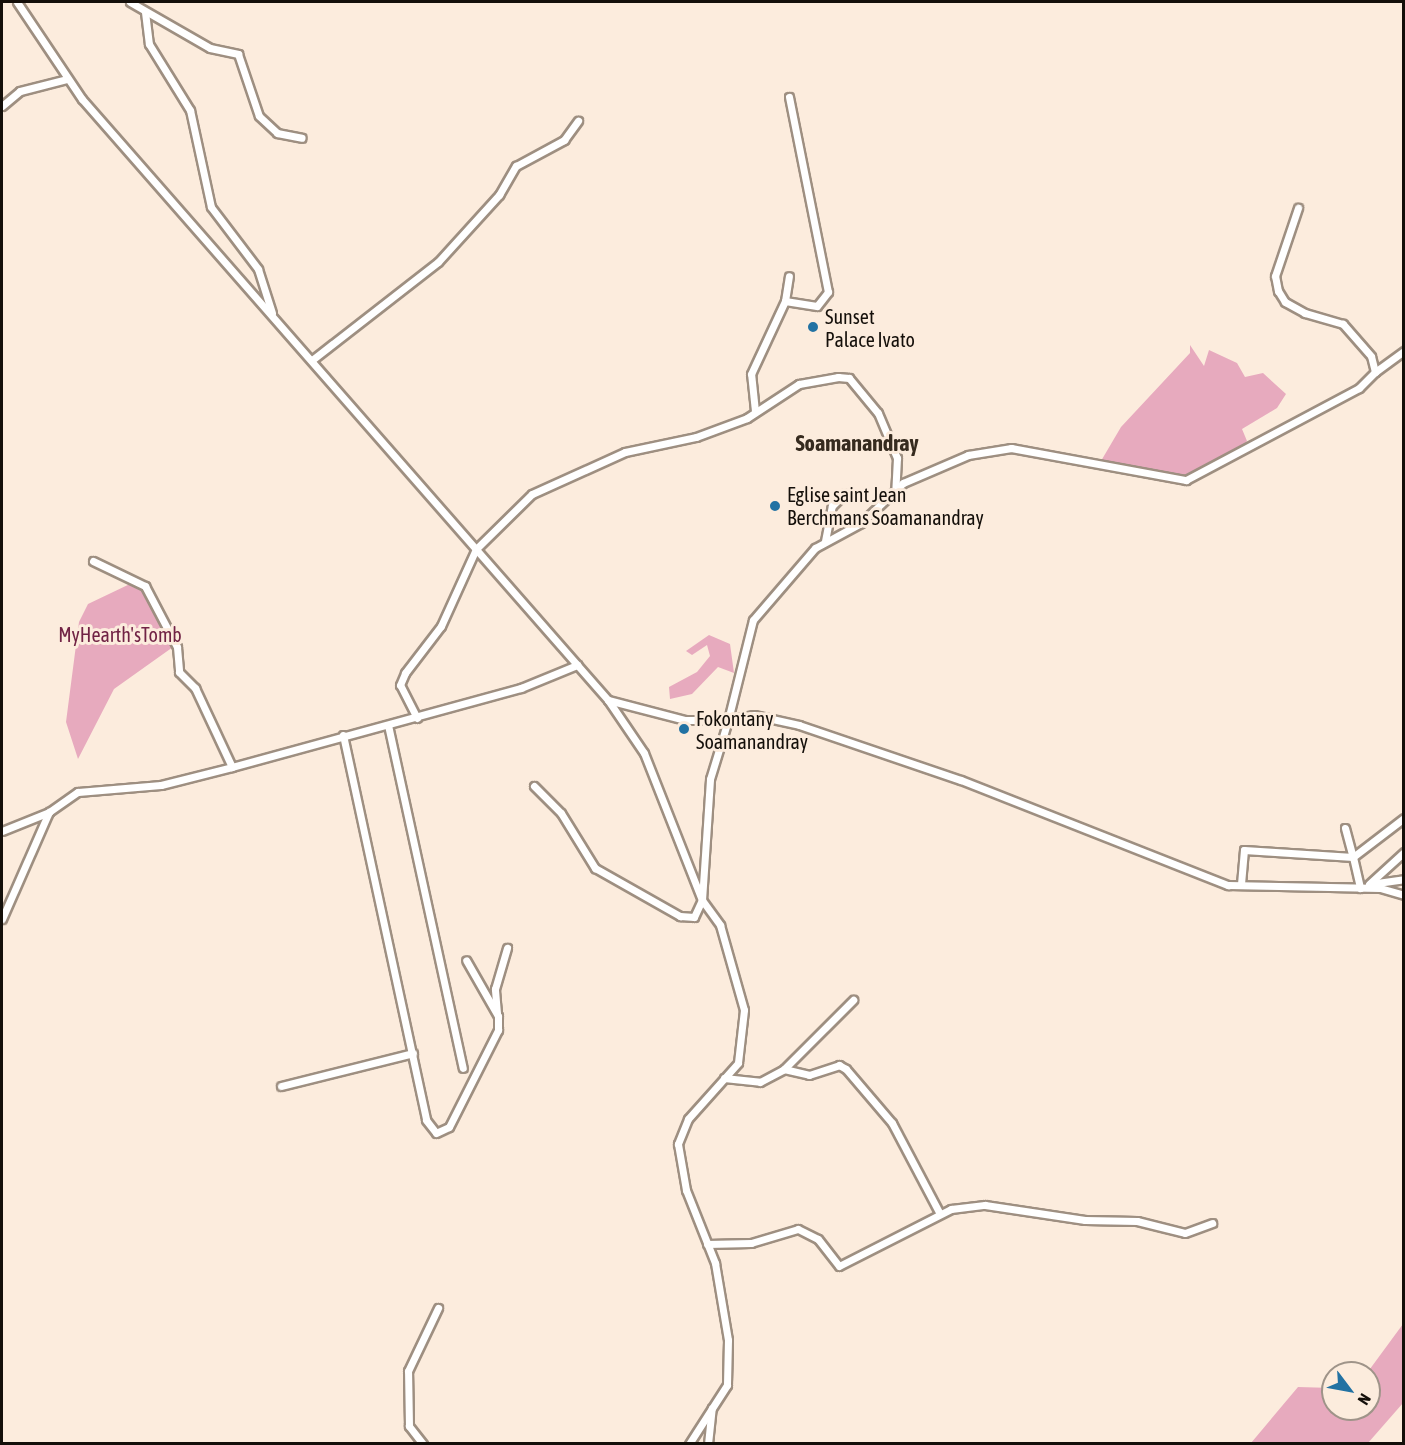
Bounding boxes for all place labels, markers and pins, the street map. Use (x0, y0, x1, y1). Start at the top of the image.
place label: Sunset Palace Ivato (825, 304, 915, 351)
marker: Sunset Palace Ivato (806, 320, 820, 334)
place label: Eglise saint Jean Berchmans Soamanandray (787, 482, 984, 529)
marker: Eglise saint Jean Berchmans Soamanandray (768, 499, 782, 513)
place label: Fokontany Soamanandray (696, 706, 808, 753)
marker: Fokontany Soamanandray (677, 722, 691, 736)

